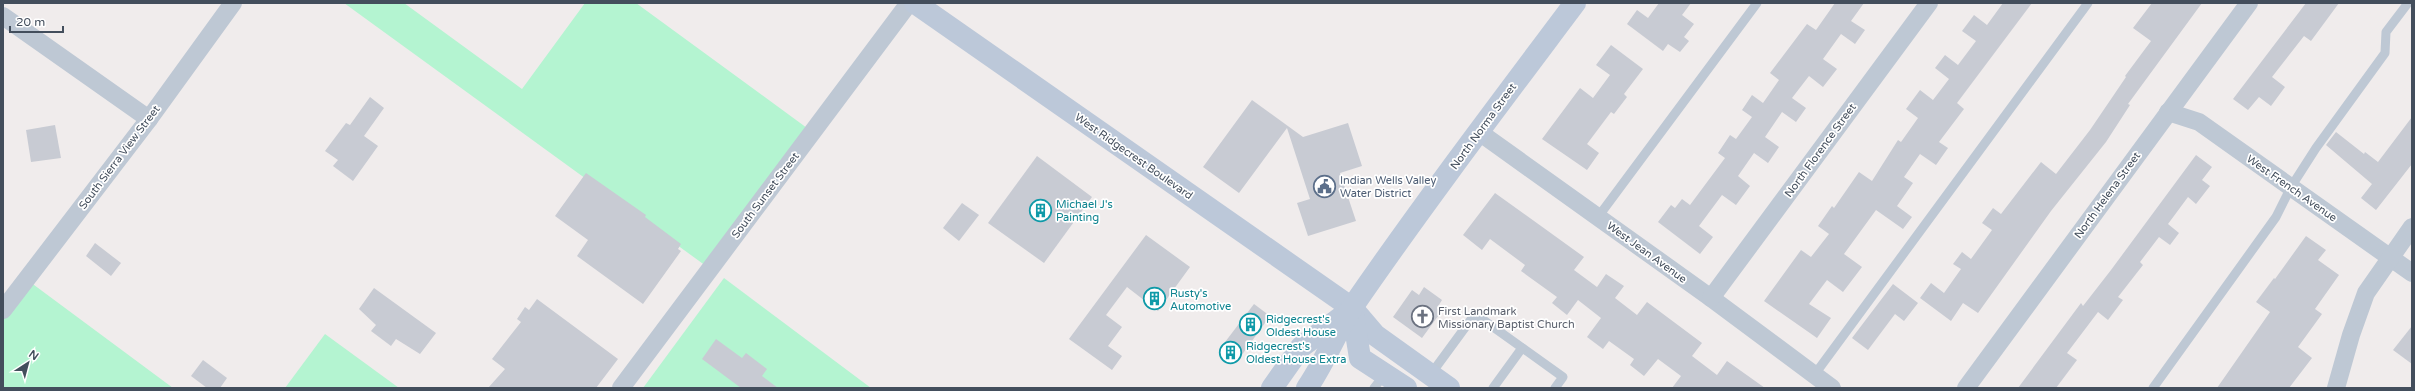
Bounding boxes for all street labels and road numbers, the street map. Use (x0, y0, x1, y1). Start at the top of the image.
street label: North Norma Street (1448, 81, 1519, 172)
street label: North Florence Street (1782, 101, 1859, 200)
street label: South Sierra View Street (76, 103, 163, 212)
street label: West Ridgecrest Boulevard (1072, 111, 1195, 202)
street label: North Helena Street (2072, 149, 2143, 241)
street label: South Sunset Street (729, 150, 802, 241)
street label: West French Avenue (2244, 152, 2339, 225)
street label: West Jean Avenue (1604, 219, 1689, 286)

